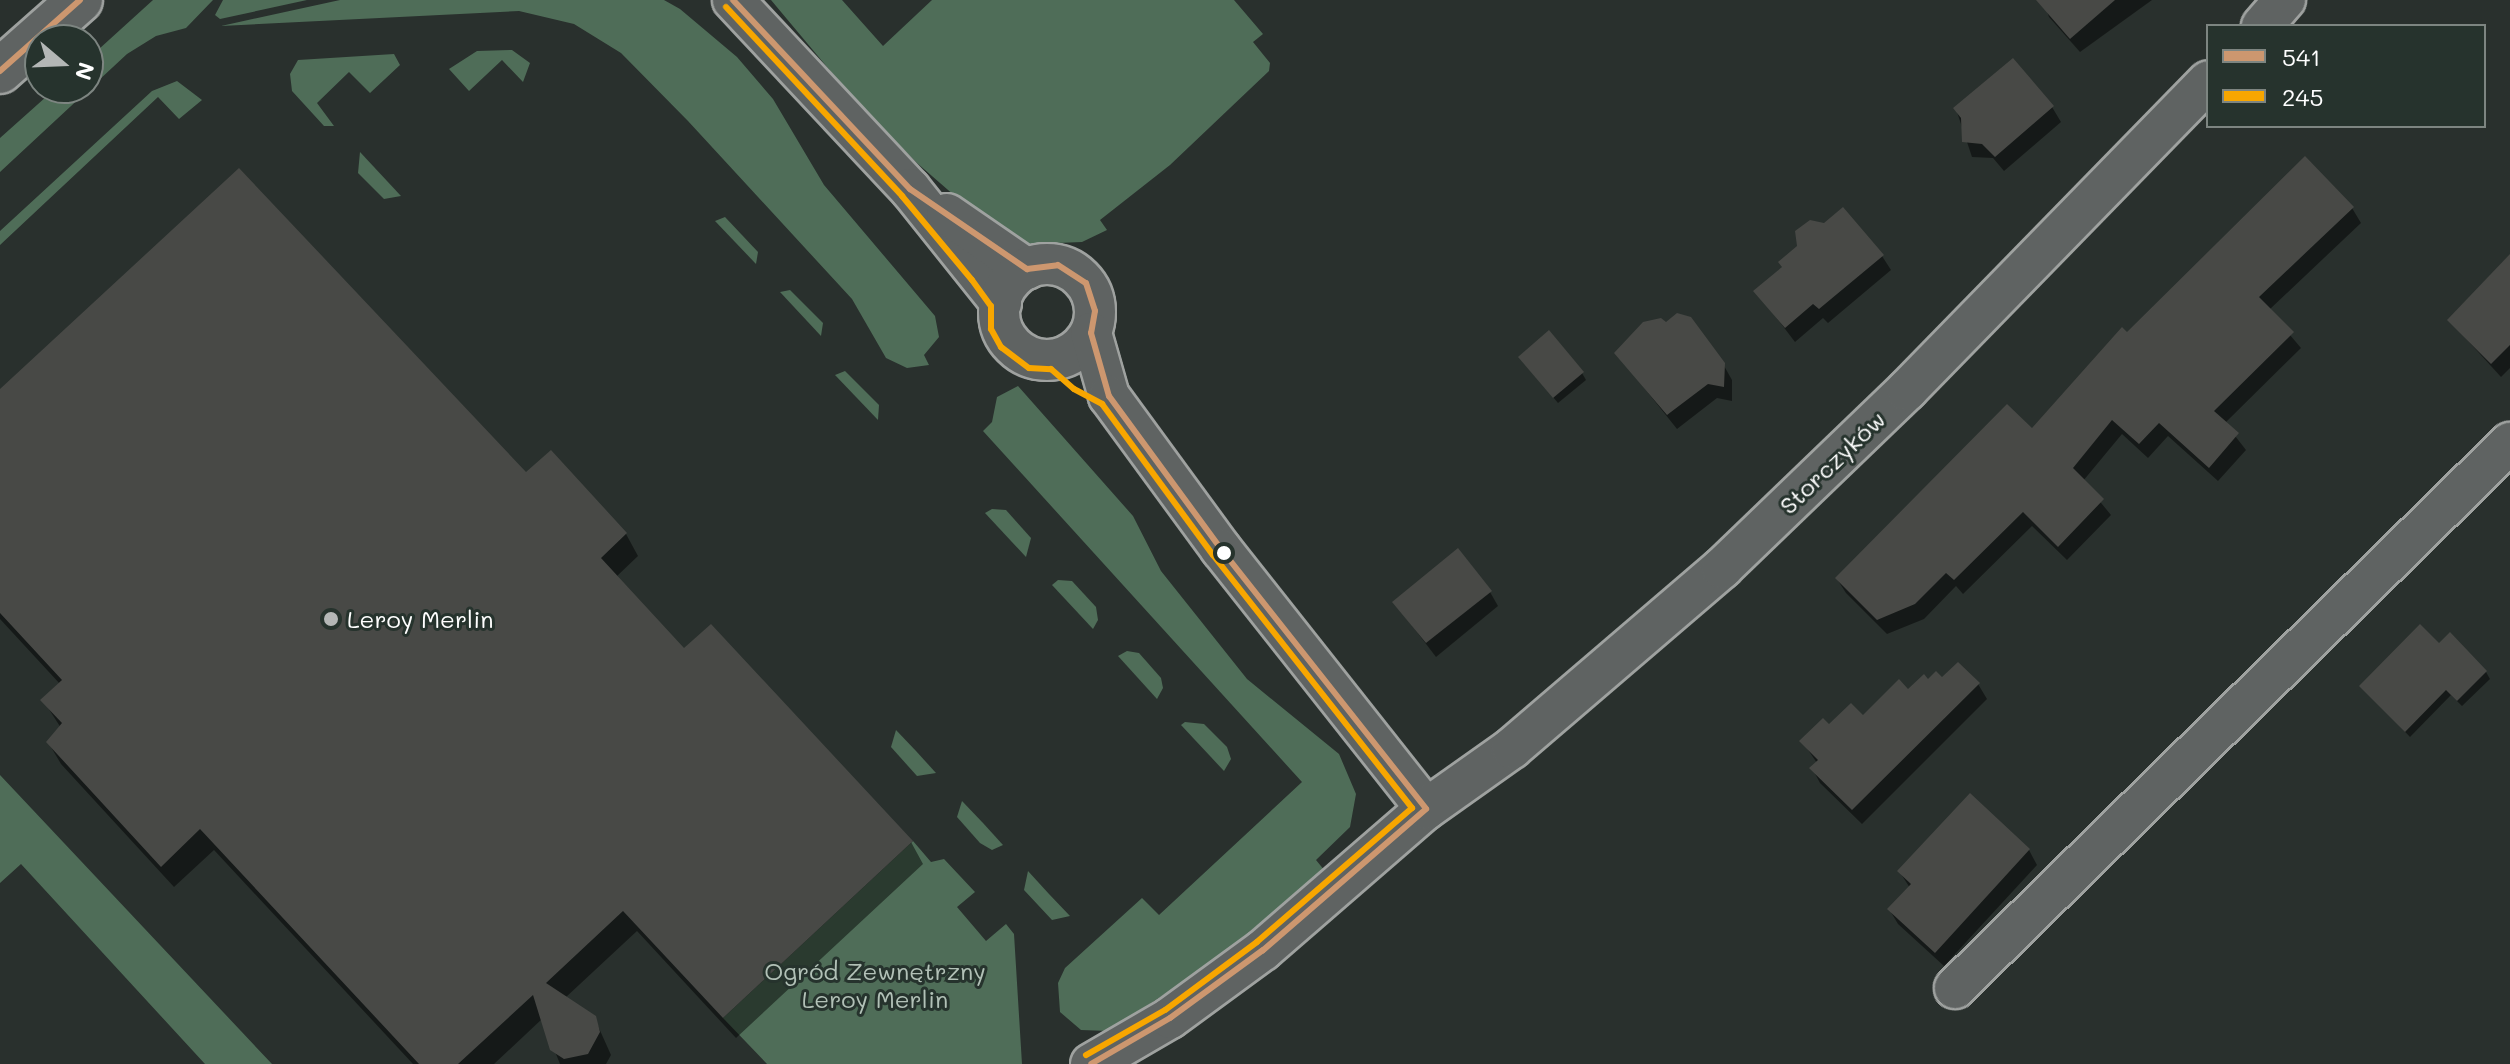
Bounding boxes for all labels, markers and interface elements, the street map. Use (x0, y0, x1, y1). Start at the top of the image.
north arrow (24, 24, 104, 104)
legend (2206, 24, 2486, 128)
text: 541 (2282, 41, 2321, 72)
text: N (69, 59, 102, 84)
text: 245 (2282, 81, 2323, 112)
street label: Storczyków (1773, 404, 1891, 520)
unlabelled marker (1216, 545, 1232, 561)
place label: Leroy Merlin (347, 605, 494, 633)
marker: Leroy Merlin (322, 610, 340, 628)
park label: Ogród Zewnętrzny Leroy Merlin (764, 957, 986, 1013)

